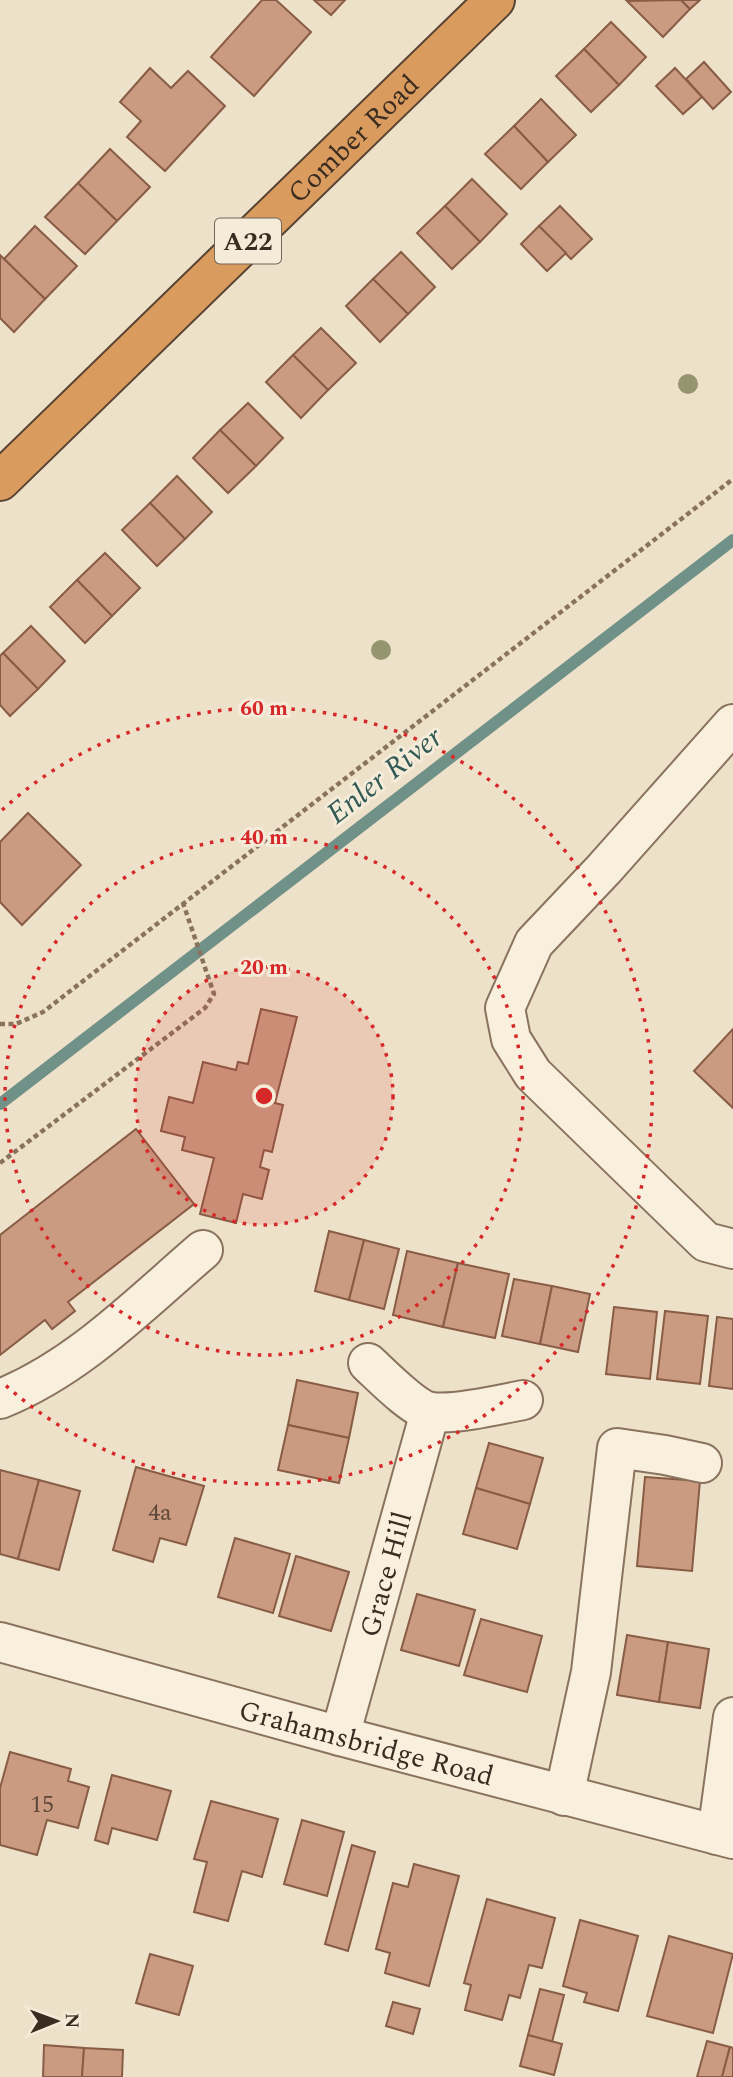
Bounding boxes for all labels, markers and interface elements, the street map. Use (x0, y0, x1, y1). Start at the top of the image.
street label: Comber Road (278, 65, 430, 214)
road number: A22 (215, 218, 281, 264)
text: 60 m (240, 693, 288, 725)
water label: Enler River (317, 715, 453, 836)
text: 40 m (240, 822, 288, 854)
text: 20 m (240, 952, 288, 984)
centre of rings (252, 1084, 276, 1108)
house number: 4a (148, 1495, 172, 1531)
street label: Grace Hill (348, 1507, 424, 1642)
street label: Grahamsbridge Road (234, 1689, 498, 1798)
house number: 15 (30, 1787, 54, 1823)
north arrow (21, 1986, 91, 2056)
text: N (57, 2013, 86, 2029)

